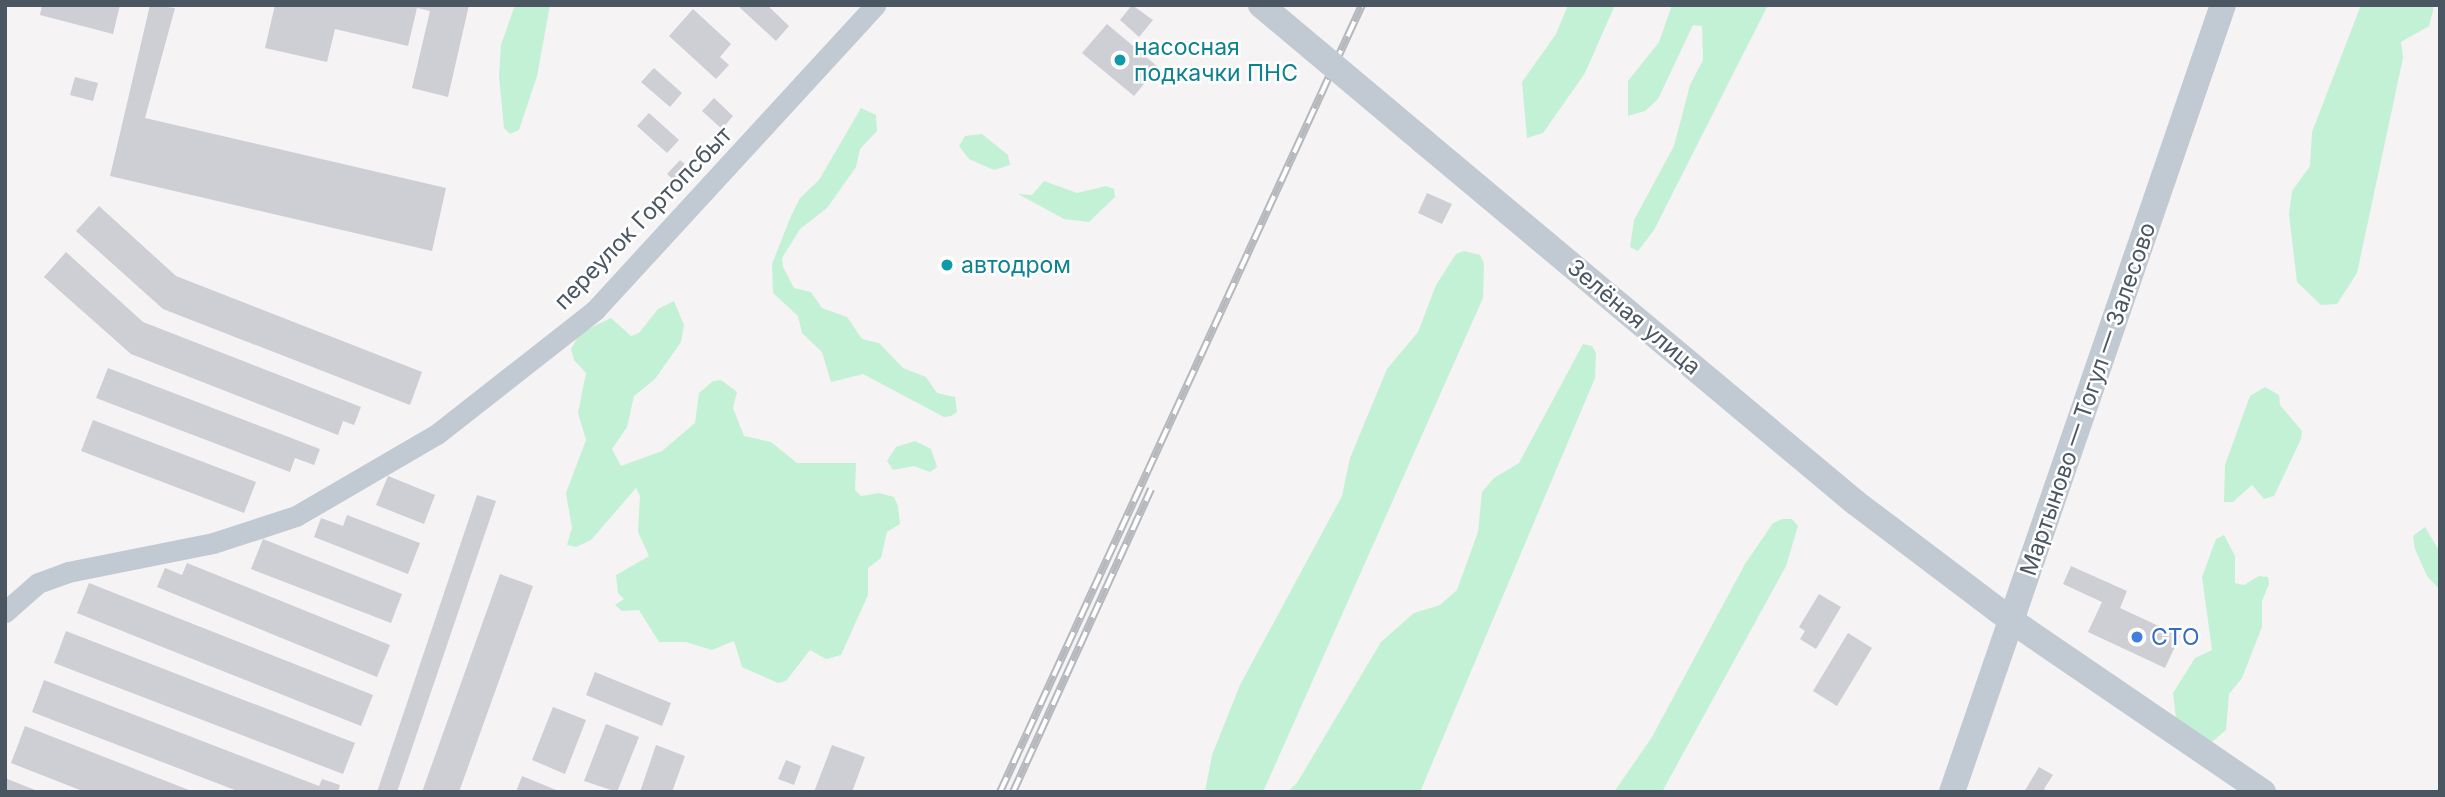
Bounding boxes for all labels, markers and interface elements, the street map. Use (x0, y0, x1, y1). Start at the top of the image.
place label: насосная подкачки ПНС (1134, 33, 1298, 87)
marker: насосная подкачки ПНС (1112, 52, 1128, 68)
street label: переулок Гортопсбыт (549, 121, 737, 315)
street label: Мартыново — Тогул — Залесово (2014, 219, 2162, 579)
place label: автодром (961, 251, 1071, 279)
street label: Зелёная улица (1562, 253, 1706, 381)
marker: автодром (939, 257, 955, 273)
place label: СТО (2151, 623, 2200, 651)
marker: СТО (2129, 629, 2145, 645)

